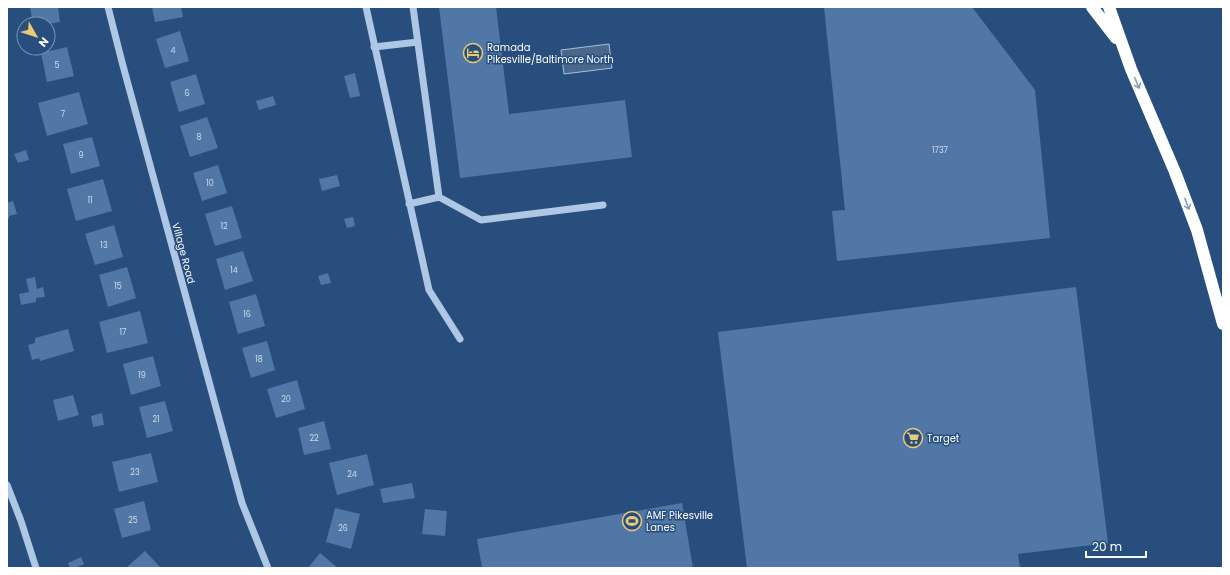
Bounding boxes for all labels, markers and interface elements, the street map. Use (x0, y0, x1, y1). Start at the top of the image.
north arrow (16, 16, 56, 56)
text: N (35, 34, 53, 51)
place label: Ramada Pikesville/Baltimore North (487, 40, 614, 67)
hotel icon: Ramada Pikesville/Baltimore North (462, 42, 484, 64)
house number: 4 (170, 45, 176, 56)
house number: 5 (54, 60, 60, 71)
one-way arrow (1134, 77, 1142, 89)
house number: 6 (184, 88, 190, 99)
house number: 7 (61, 109, 66, 120)
house number: 8 (196, 132, 202, 143)
house number: 1737 (932, 145, 949, 156)
house number: 9 (78, 150, 84, 161)
house number: 10 (206, 178, 214, 189)
house number: 11 (87, 195, 93, 206)
one-way arrow (1184, 197, 1192, 209)
street label: Village Road (168, 221, 199, 285)
house number: 12 (220, 221, 228, 232)
house number: 13 (100, 240, 108, 251)
house number: 14 (230, 265, 238, 276)
house number: 15 (114, 281, 122, 292)
house number: 16 (243, 309, 251, 320)
house number: 17 (120, 327, 127, 338)
house number: 18 (255, 354, 263, 365)
house number: 19 (138, 370, 146, 381)
house number: 20 (281, 394, 291, 405)
house number: 21 (152, 414, 160, 425)
supermarket icon: Target (902, 427, 924, 449)
place label: Target (927, 431, 960, 446)
house number: 22 (309, 433, 319, 444)
house number: 23 (130, 467, 140, 478)
house number: 24 (347, 469, 357, 480)
place label: AMF Pikesville Lanes (646, 508, 713, 535)
sports icon: AMF Pikesville Lanes (621, 510, 643, 532)
house number: 25 (128, 515, 138, 526)
house number: 26 (338, 523, 348, 534)
scale bar (1086, 533, 1146, 559)
text: 20 m (1092, 538, 1122, 555)

